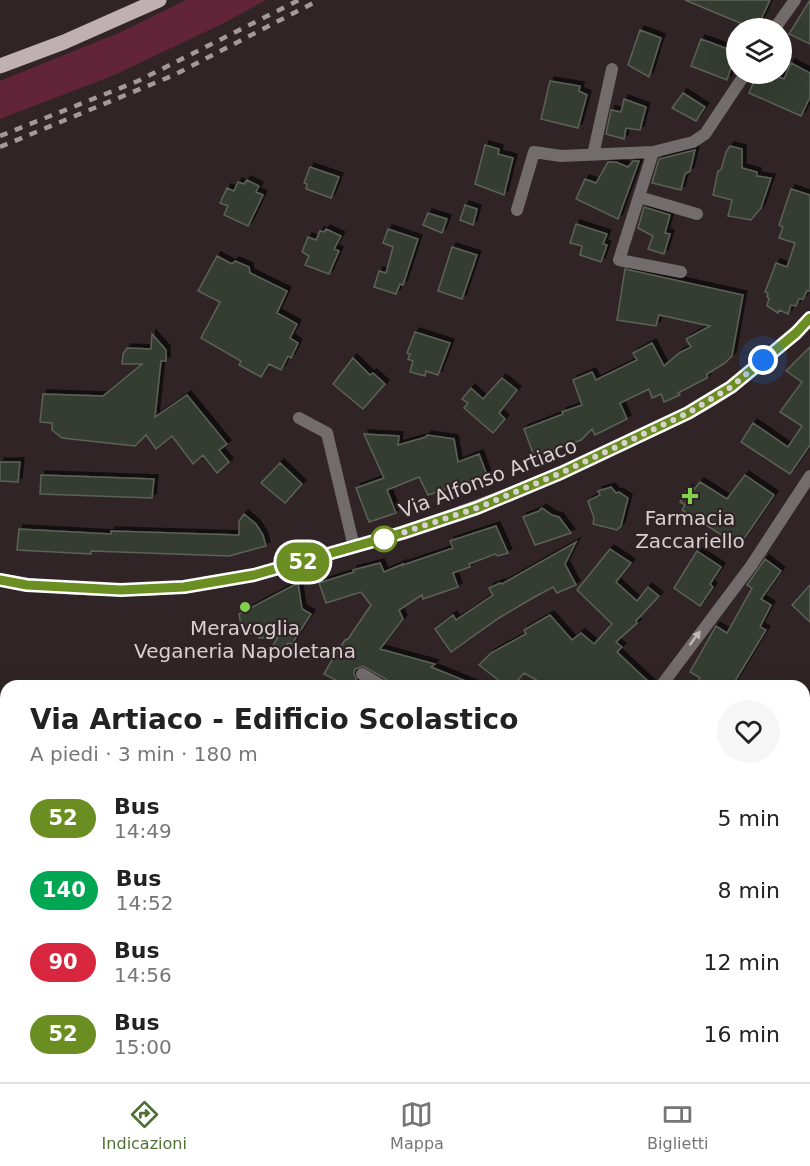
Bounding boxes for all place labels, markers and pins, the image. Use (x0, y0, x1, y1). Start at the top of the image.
marker: Farmacia Zaccariello (683, 489, 697, 503)
place label: Farmacia Zaccariello (635, 506, 745, 553)
unlabelled marker (371, 526, 397, 552)
marker: Meravoglia Veganeria Napoletana (238, 600, 252, 614)
place label: Meravoglia Veganeria Napoletana (134, 616, 356, 663)

